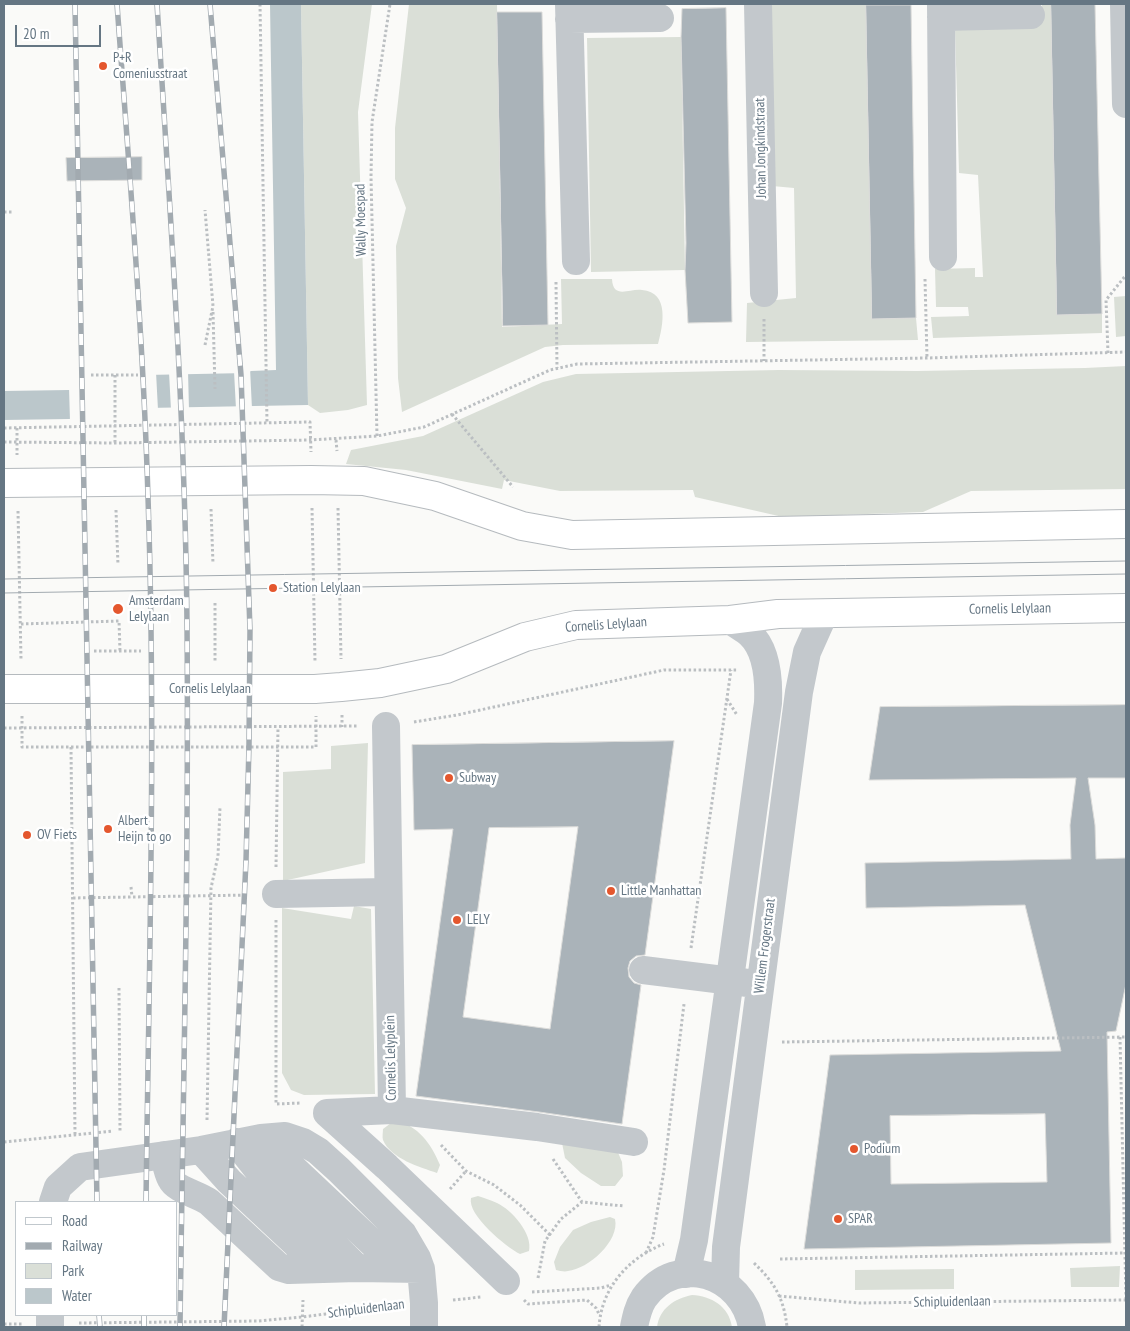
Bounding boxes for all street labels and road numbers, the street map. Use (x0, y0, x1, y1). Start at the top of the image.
street label: Johan Jongkindstraat (752, 98, 770, 198)
street label: Wally Moespad (352, 184, 370, 256)
street label: Cornelis Lelylaan (969, 600, 1051, 618)
street label: Cornelis Lelylaan (565, 614, 647, 636)
street label: Cornelis Lelylaan (169, 681, 251, 697)
street label: Willem Frogerstraat (751, 898, 779, 994)
street label: Cornelis Lelyplein (382, 1015, 400, 1101)
street label: Schipluidenlaan (913, 1293, 991, 1311)
street label: Schipluidenlaan (327, 1296, 405, 1322)

